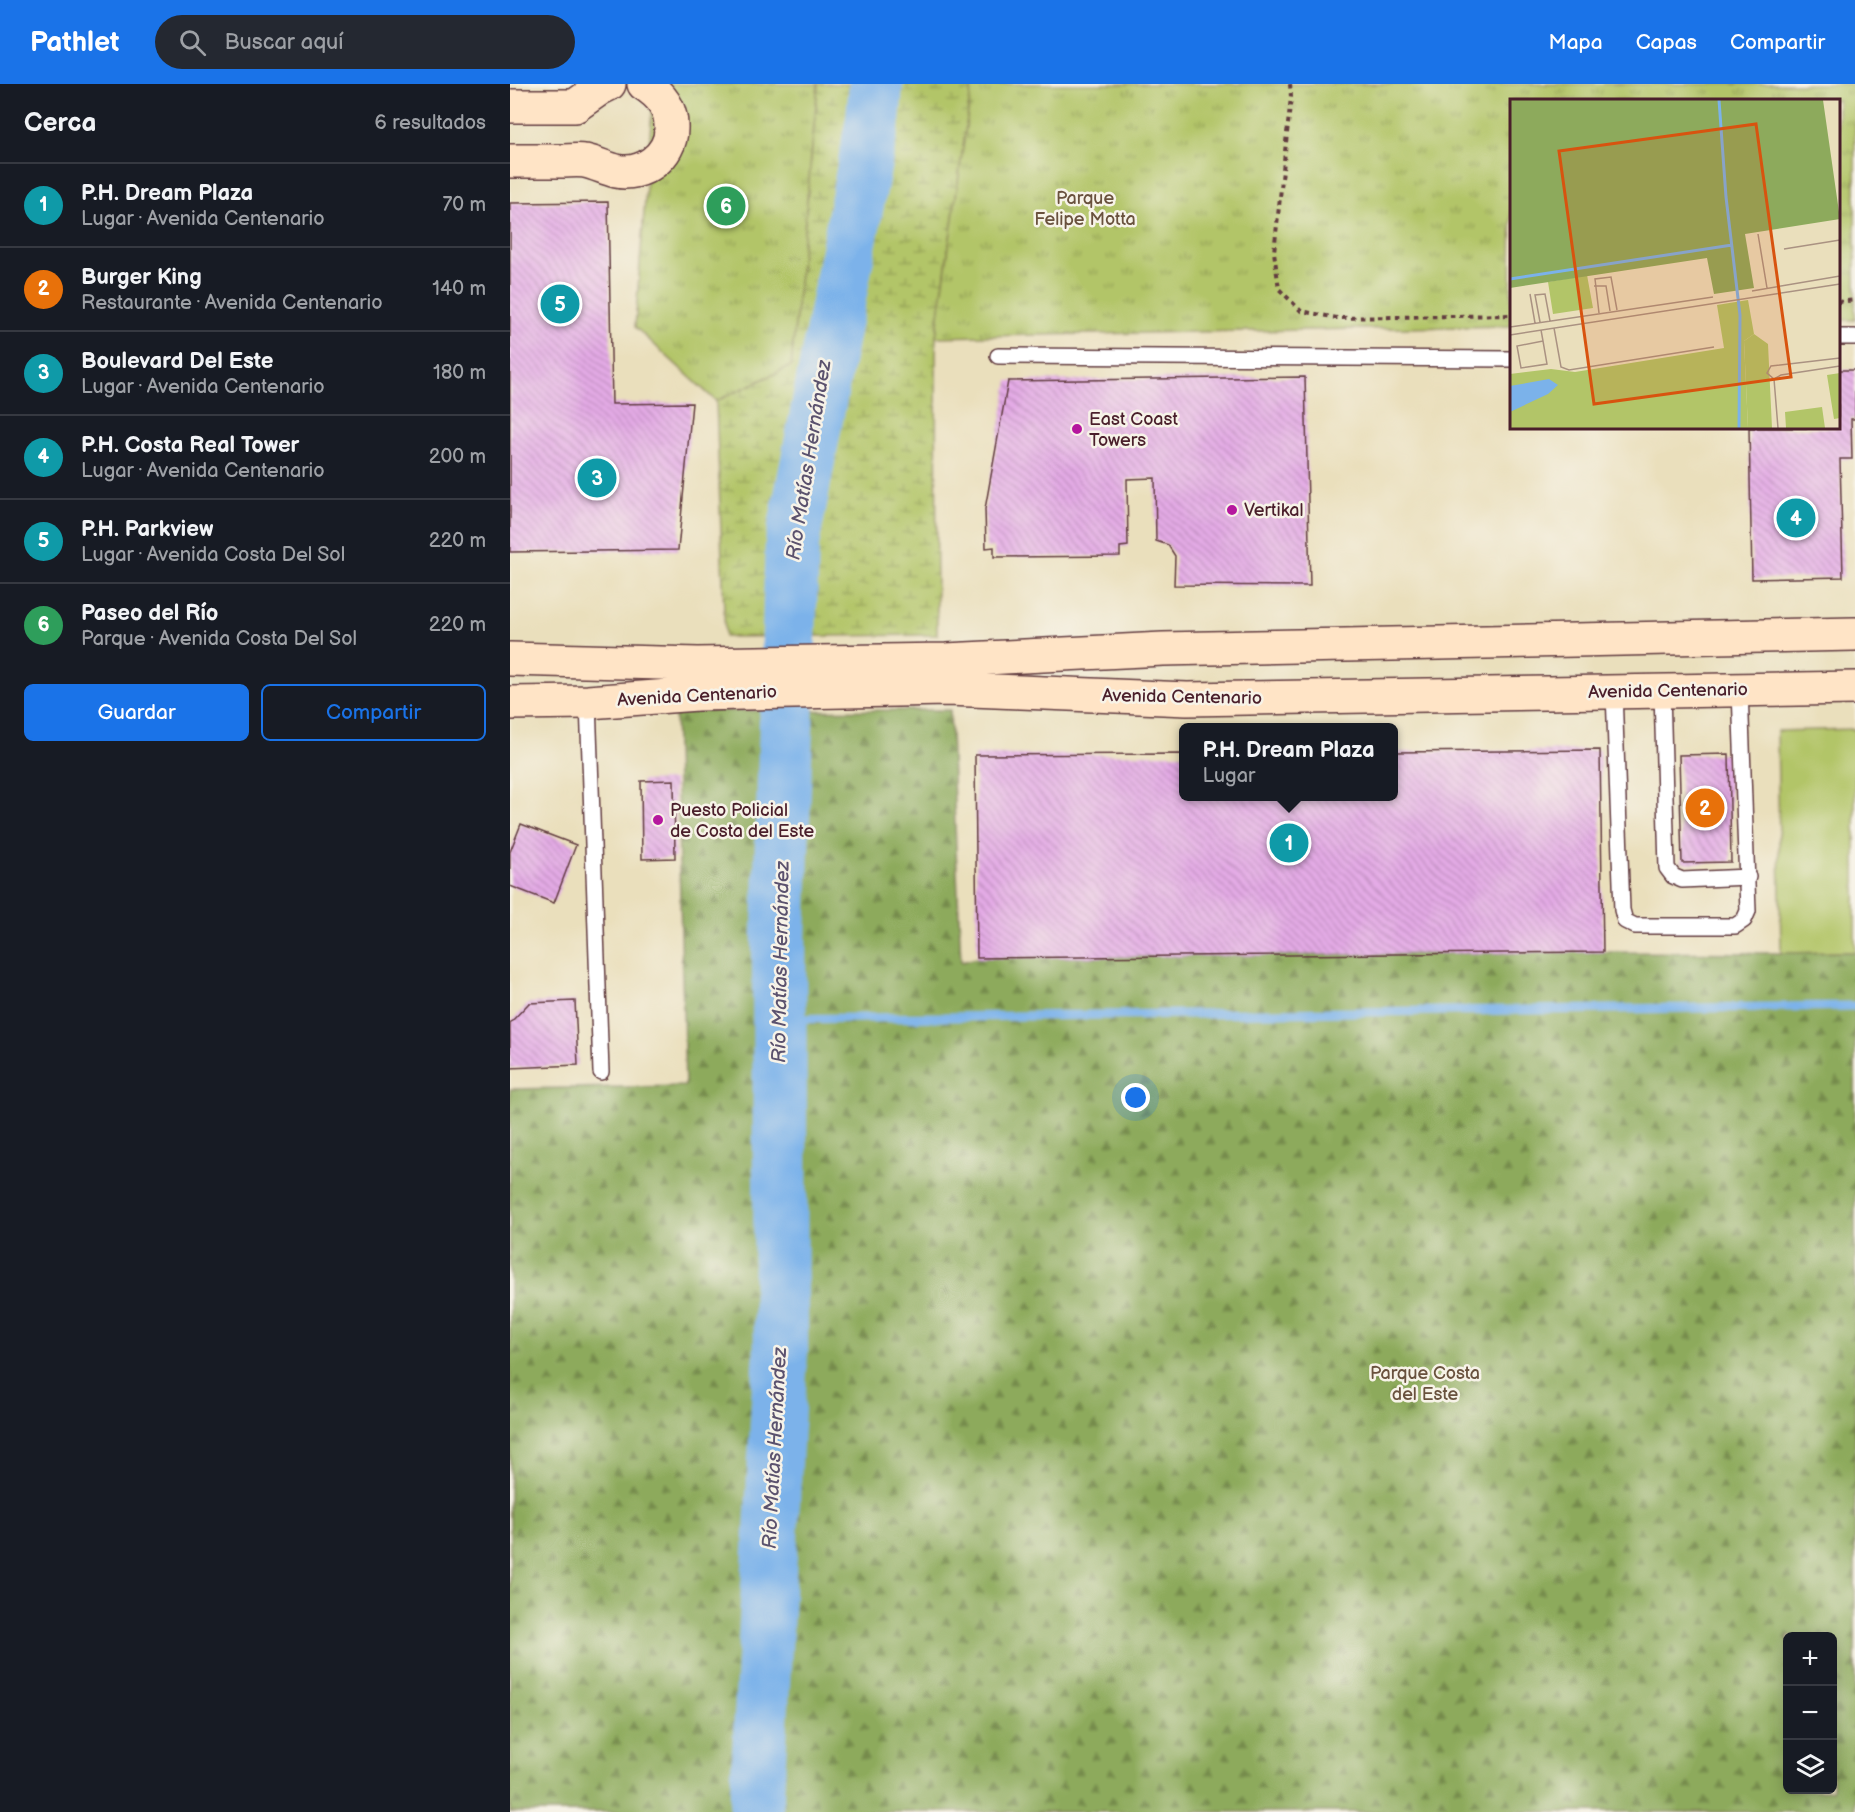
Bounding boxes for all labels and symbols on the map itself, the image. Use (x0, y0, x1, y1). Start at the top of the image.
inset map (1510, 99, 1840, 429)
pin: 6 (706, 184, 746, 228)
park label: Parque Felipe Motta (1034, 188, 1136, 230)
pin: 5 (541, 282, 580, 326)
water label: Río Matías Hernández (781, 358, 837, 562)
place label: East Coast Towers (1089, 409, 1178, 451)
marker: East Coast Towers (1070, 422, 1084, 436)
pin: 3 (578, 456, 616, 500)
pin: 4 (1776, 496, 1816, 540)
place label: Vertikal (1244, 500, 1304, 521)
marker: Vertikal (1225, 503, 1239, 517)
street label: Avenida Centenario (1588, 679, 1748, 703)
street label: Avenida Centenario (617, 681, 777, 711)
street label: Avenida Centenario (1102, 685, 1262, 709)
pin: 2 (1686, 786, 1724, 830)
place label: Puesto Policial de Costa del Este (670, 800, 814, 842)
marker: Puesto Policial de Costa del Este (651, 813, 665, 827)
pin: 1 (1270, 820, 1308, 866)
water label: Río Matías Hernández (767, 860, 795, 1063)
your location (1121, 1083, 1150, 1112)
water label: Río Matías Hernández (758, 1346, 792, 1549)
park label: Parque Costa del Este (1370, 1363, 1480, 1405)

